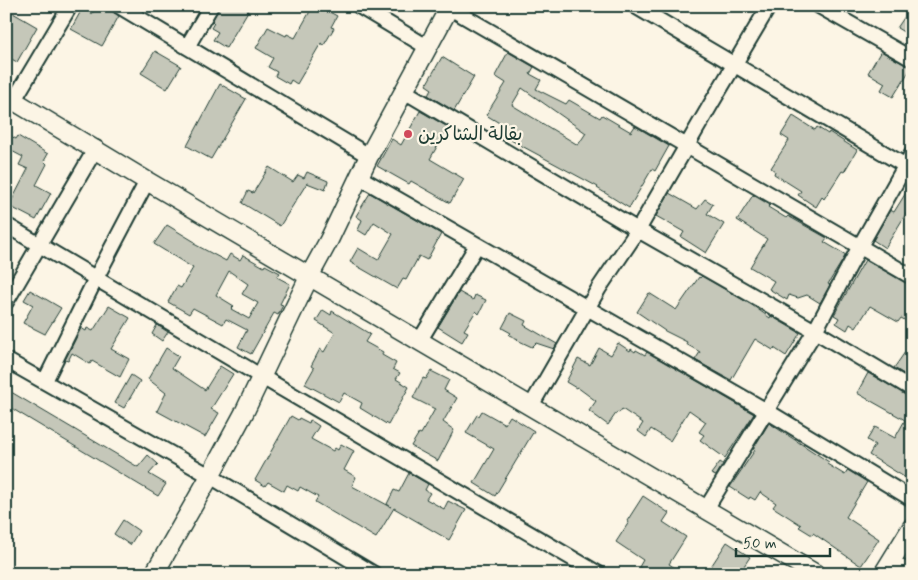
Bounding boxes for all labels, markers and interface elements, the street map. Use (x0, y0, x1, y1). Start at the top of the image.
place label: بقالة الشاكرين (418, 122, 523, 147)
marker: بقالة الشاكرين (402, 128, 414, 140)
scale bar (736, 525, 829, 557)
text: 50 m (743, 534, 777, 554)

